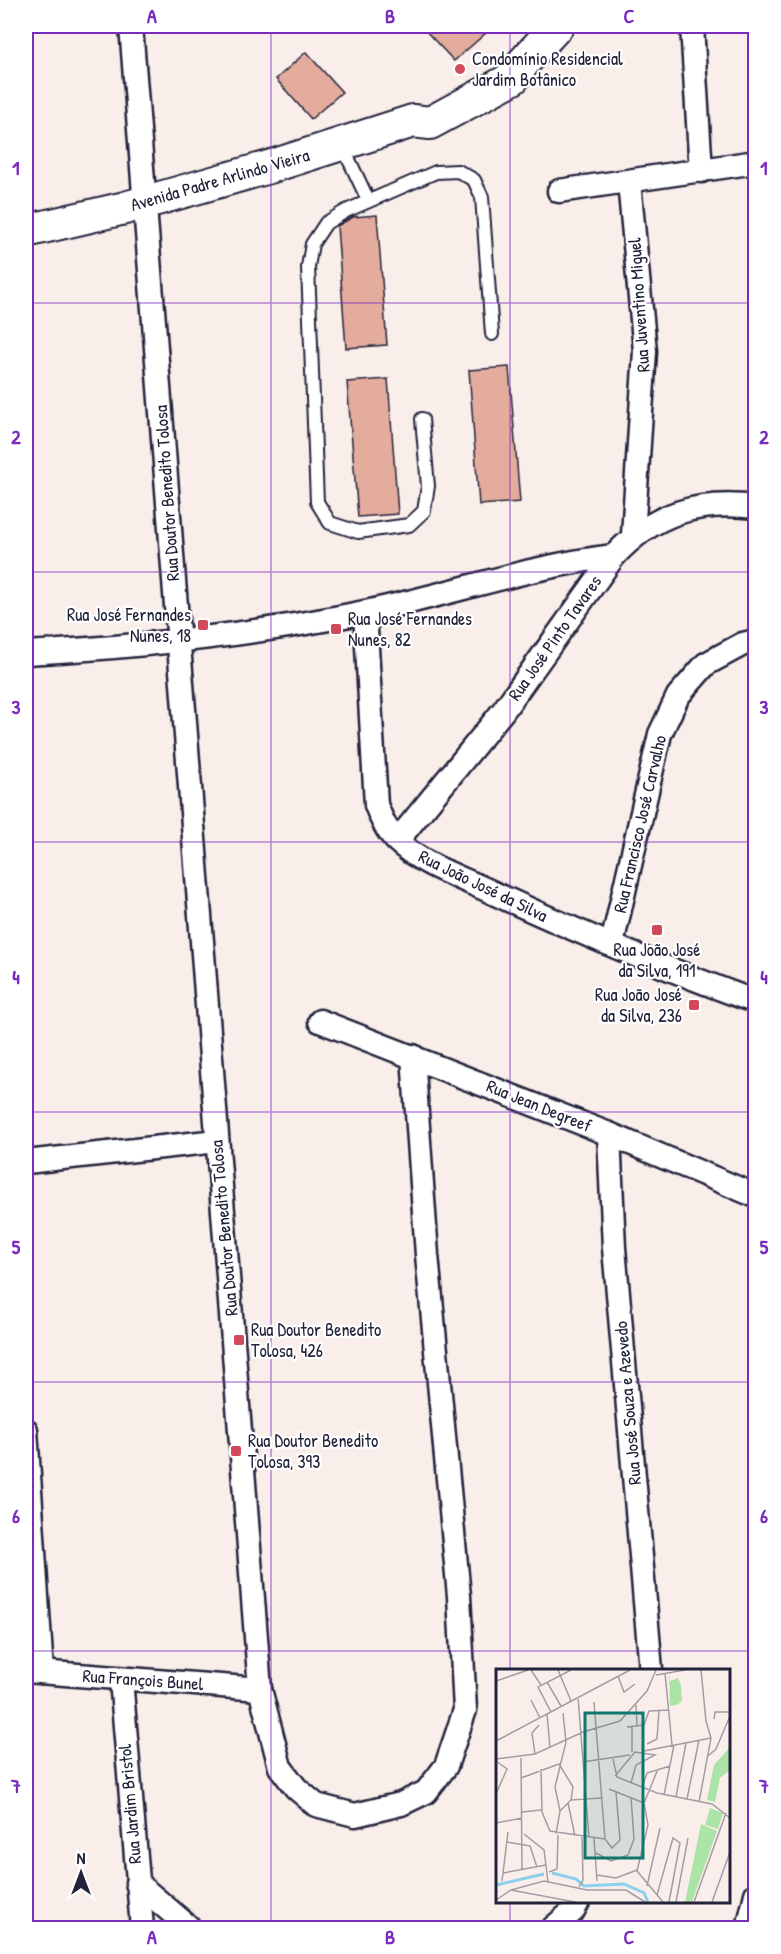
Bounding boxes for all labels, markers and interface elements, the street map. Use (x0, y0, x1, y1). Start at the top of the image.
text: A (147, 2, 157, 29)
text: B (385, 2, 395, 29)
text: C (624, 2, 635, 29)
place label: Condomínio Residencial Jardim Botânico (472, 46, 623, 92)
marker: Condomínio Residencial Jardim Botânico (453, 62, 467, 76)
street label: Avenida Padre Arlindo Vieira (128, 142, 312, 217)
text: 1 (12, 154, 20, 181)
text: 1 (760, 154, 768, 181)
street label: Rua Juventino Miguel (621, 237, 656, 373)
street label: Rua Doutor Benedito Tolosa (148, 404, 185, 582)
text: 2 (11, 423, 21, 450)
text: 2 (759, 423, 769, 450)
street label: Rua José Pinto Tavares (502, 570, 607, 705)
place label: Rua José Fernandes Nunes, 18 (67, 602, 191, 648)
place label: Rua José Fernandes Nunes, 82 (348, 606, 472, 652)
marker: Rua José Fernandes Nunes, 18 (196, 618, 210, 632)
marker: Rua José Fernandes Nunes, 82 (329, 622, 343, 636)
text: 3 (12, 693, 21, 720)
text: 3 (760, 693, 769, 720)
street label: Rua Francisco José Carvalho (607, 733, 672, 915)
street label: Rua João José da Silva (415, 843, 552, 928)
marker: Rua João José da Silva, 191 (650, 923, 664, 937)
place label: Rua João José da Silva, 191 (614, 937, 700, 983)
text: 4 (12, 963, 20, 990)
text: 4 (760, 963, 768, 990)
place label: Rua João José da Silva, 236 (595, 982, 682, 1028)
marker: Rua João José da Silva, 236 (687, 998, 701, 1012)
street label: Rua Jean Degreef (483, 1073, 596, 1138)
street label: Rua Doutor Benedito Tolosa (203, 1139, 244, 1317)
text: 5 (12, 1233, 21, 1260)
text: 5 (760, 1233, 769, 1260)
place label: Rua Doutor Benedito Tolosa, 426 (251, 1317, 381, 1363)
street label: Rua José Souza e Azevedo (608, 1320, 647, 1486)
marker: Rua Doutor Benedito Tolosa, 426 (232, 1333, 246, 1347)
place label: Rua Doutor Benedito Tolosa, 393 (248, 1428, 378, 1474)
marker: Rua Doutor Benedito Tolosa, 393 (229, 1444, 243, 1458)
text: 6 (12, 1502, 20, 1529)
text: 6 (760, 1502, 768, 1529)
street label: Rua François Bunel (82, 1663, 205, 1696)
inset map (496, 1669, 730, 1903)
street label: Rua Jardim Bristol (112, 1743, 147, 1865)
text: 7 (10, 1772, 21, 1799)
text: 7 (758, 1772, 769, 1799)
north arrow (51, 1843, 111, 1903)
text: N (77, 1847, 86, 1869)
text: A (147, 1923, 157, 1950)
text: B (385, 1923, 395, 1950)
text: C (624, 1923, 635, 1950)

